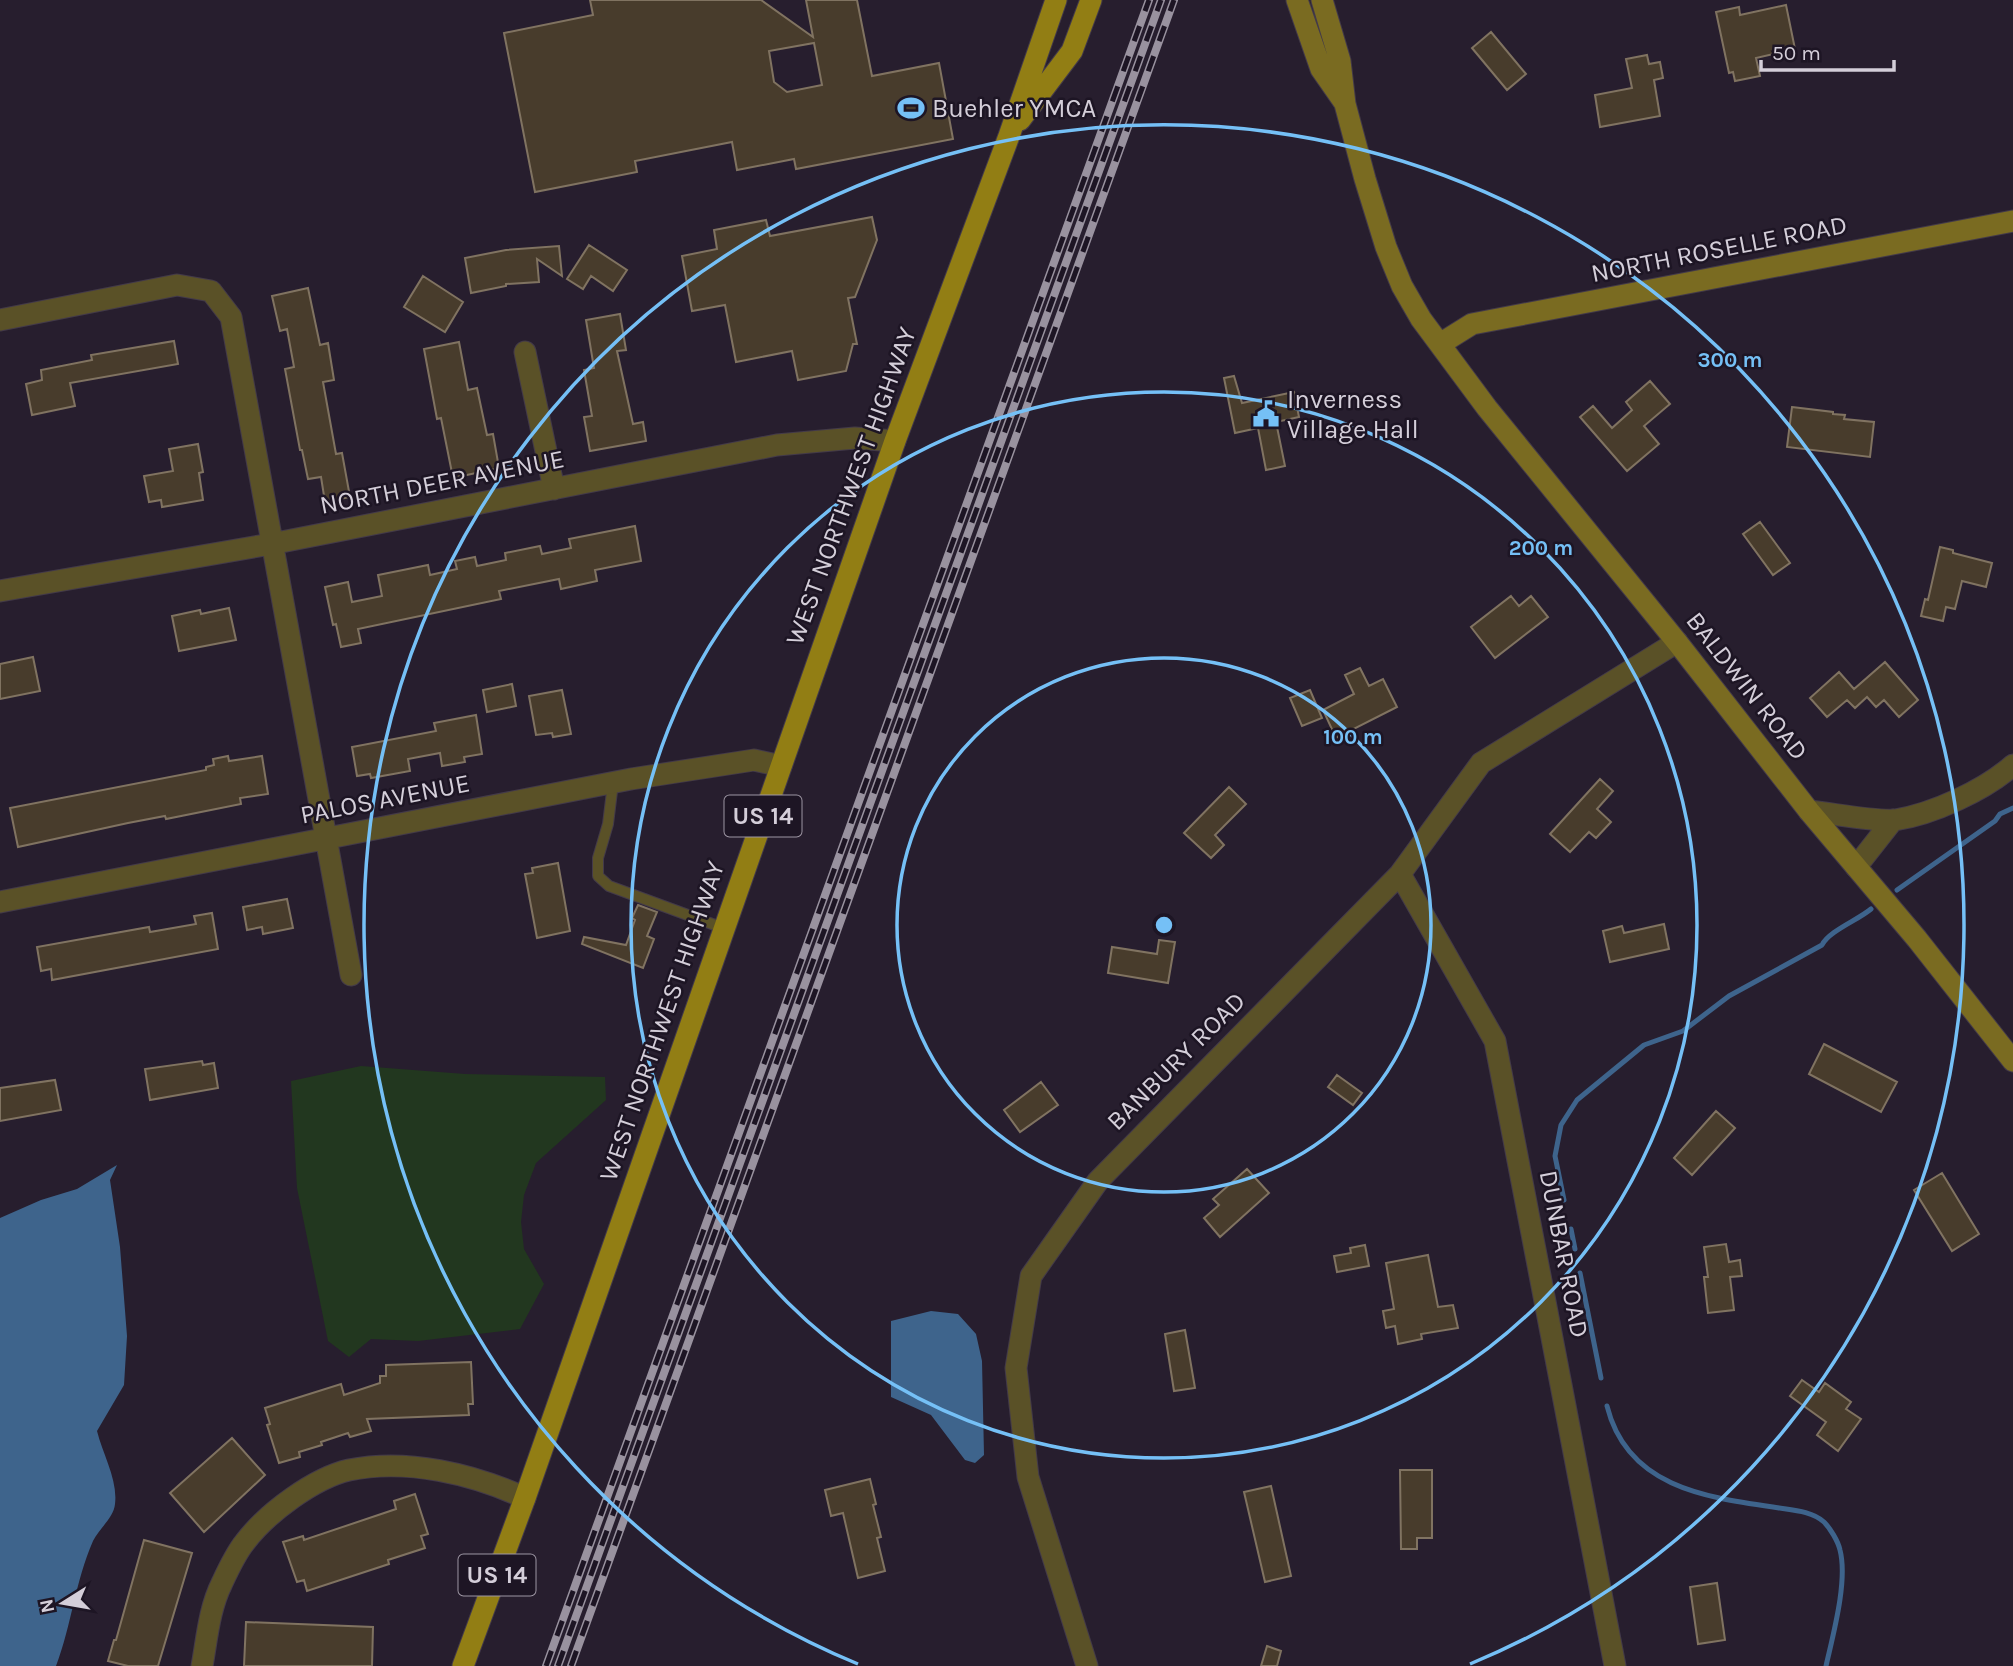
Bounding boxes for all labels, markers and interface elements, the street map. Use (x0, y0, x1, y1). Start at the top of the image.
scale bar (1761, 28, 1894, 72)
text: 50 m (1772, 41, 1821, 65)
sports icon: Buehler YMCA (896, 93, 926, 123)
place label: Buehler YMCA (932, 93, 1096, 124)
street label: NORTH ROSELLE ROAD (1588, 209, 1850, 289)
street label: WEST NORTHWEST HIGHWAY (779, 322, 923, 649)
text: 300 m (1698, 348, 1762, 372)
place label: Inverness Village Hall (1287, 384, 1419, 445)
public building icon: Inverness Village Hall (1251, 399, 1281, 429)
street label: NORTH DEER AVENUE (317, 443, 567, 521)
text: 200 m (1509, 536, 1573, 560)
street label: BALDWIN ROAD (1679, 606, 1815, 766)
text: 100 m (1323, 725, 1383, 749)
street label: PALOS AVENUE (298, 767, 472, 831)
road number: US 14 (724, 796, 802, 836)
street label: WEST NORTHWEST HIGHWAY (593, 856, 732, 1185)
centre of rings (1152, 913, 1176, 937)
street label: BANBURY ROAD (1100, 985, 1252, 1137)
street label: DUNBAR ROAD (1533, 1168, 1595, 1340)
road number: US 14 (458, 1554, 536, 1596)
north arrow (28, 1568, 98, 1638)
text: N (35, 1597, 59, 1615)

